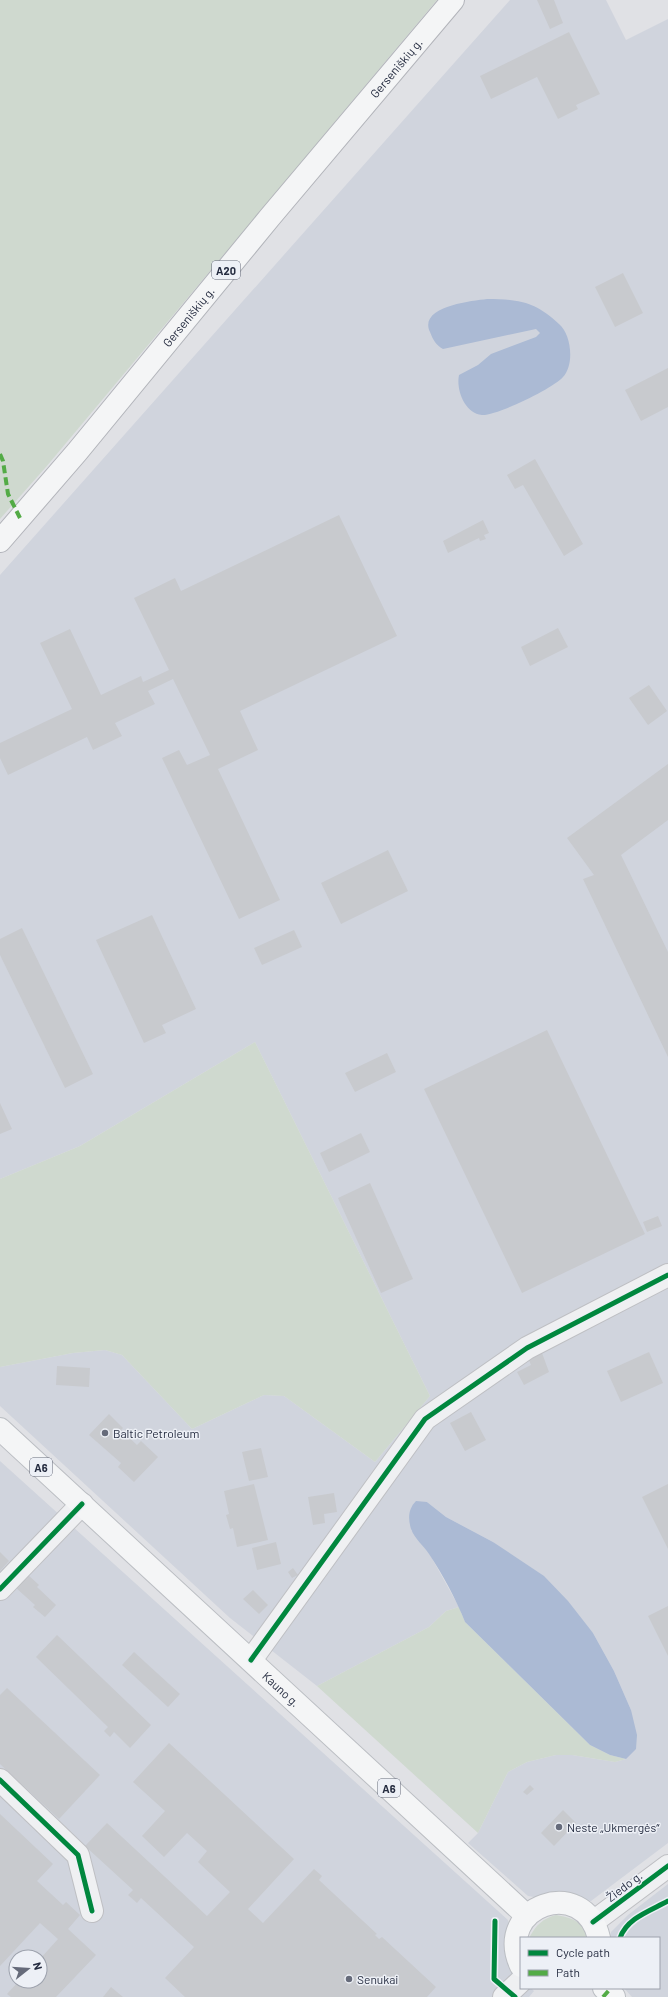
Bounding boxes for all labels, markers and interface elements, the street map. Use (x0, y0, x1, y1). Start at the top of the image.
street label: Gerseniškių g. (367, 35, 425, 100)
road number: A20 (212, 261, 240, 279)
street label: Gerseniškių g. (160, 284, 217, 349)
place label: Baltic Petroleum (113, 1426, 199, 1440)
marker: Baltic Petroleum (100, 1428, 110, 1438)
road number: A6 (30, 1458, 52, 1476)
street label: Kauno g. (260, 1669, 303, 1709)
road number: A6 (378, 1779, 400, 1797)
place label: Neste „Ukmergės“ (567, 1820, 660, 1834)
marker: Neste „Ukmergės“ (554, 1822, 564, 1832)
street label: Žiedo g. (603, 1868, 645, 1904)
legend (520, 1937, 660, 1989)
text: Cycle path (556, 1945, 610, 1959)
north arrow (8, 1949, 48, 1989)
text: N (31, 1961, 45, 1971)
text: Path (556, 1965, 580, 1979)
place label: Senukai (357, 1972, 398, 1986)
marker: Senukai (344, 1974, 354, 1984)

